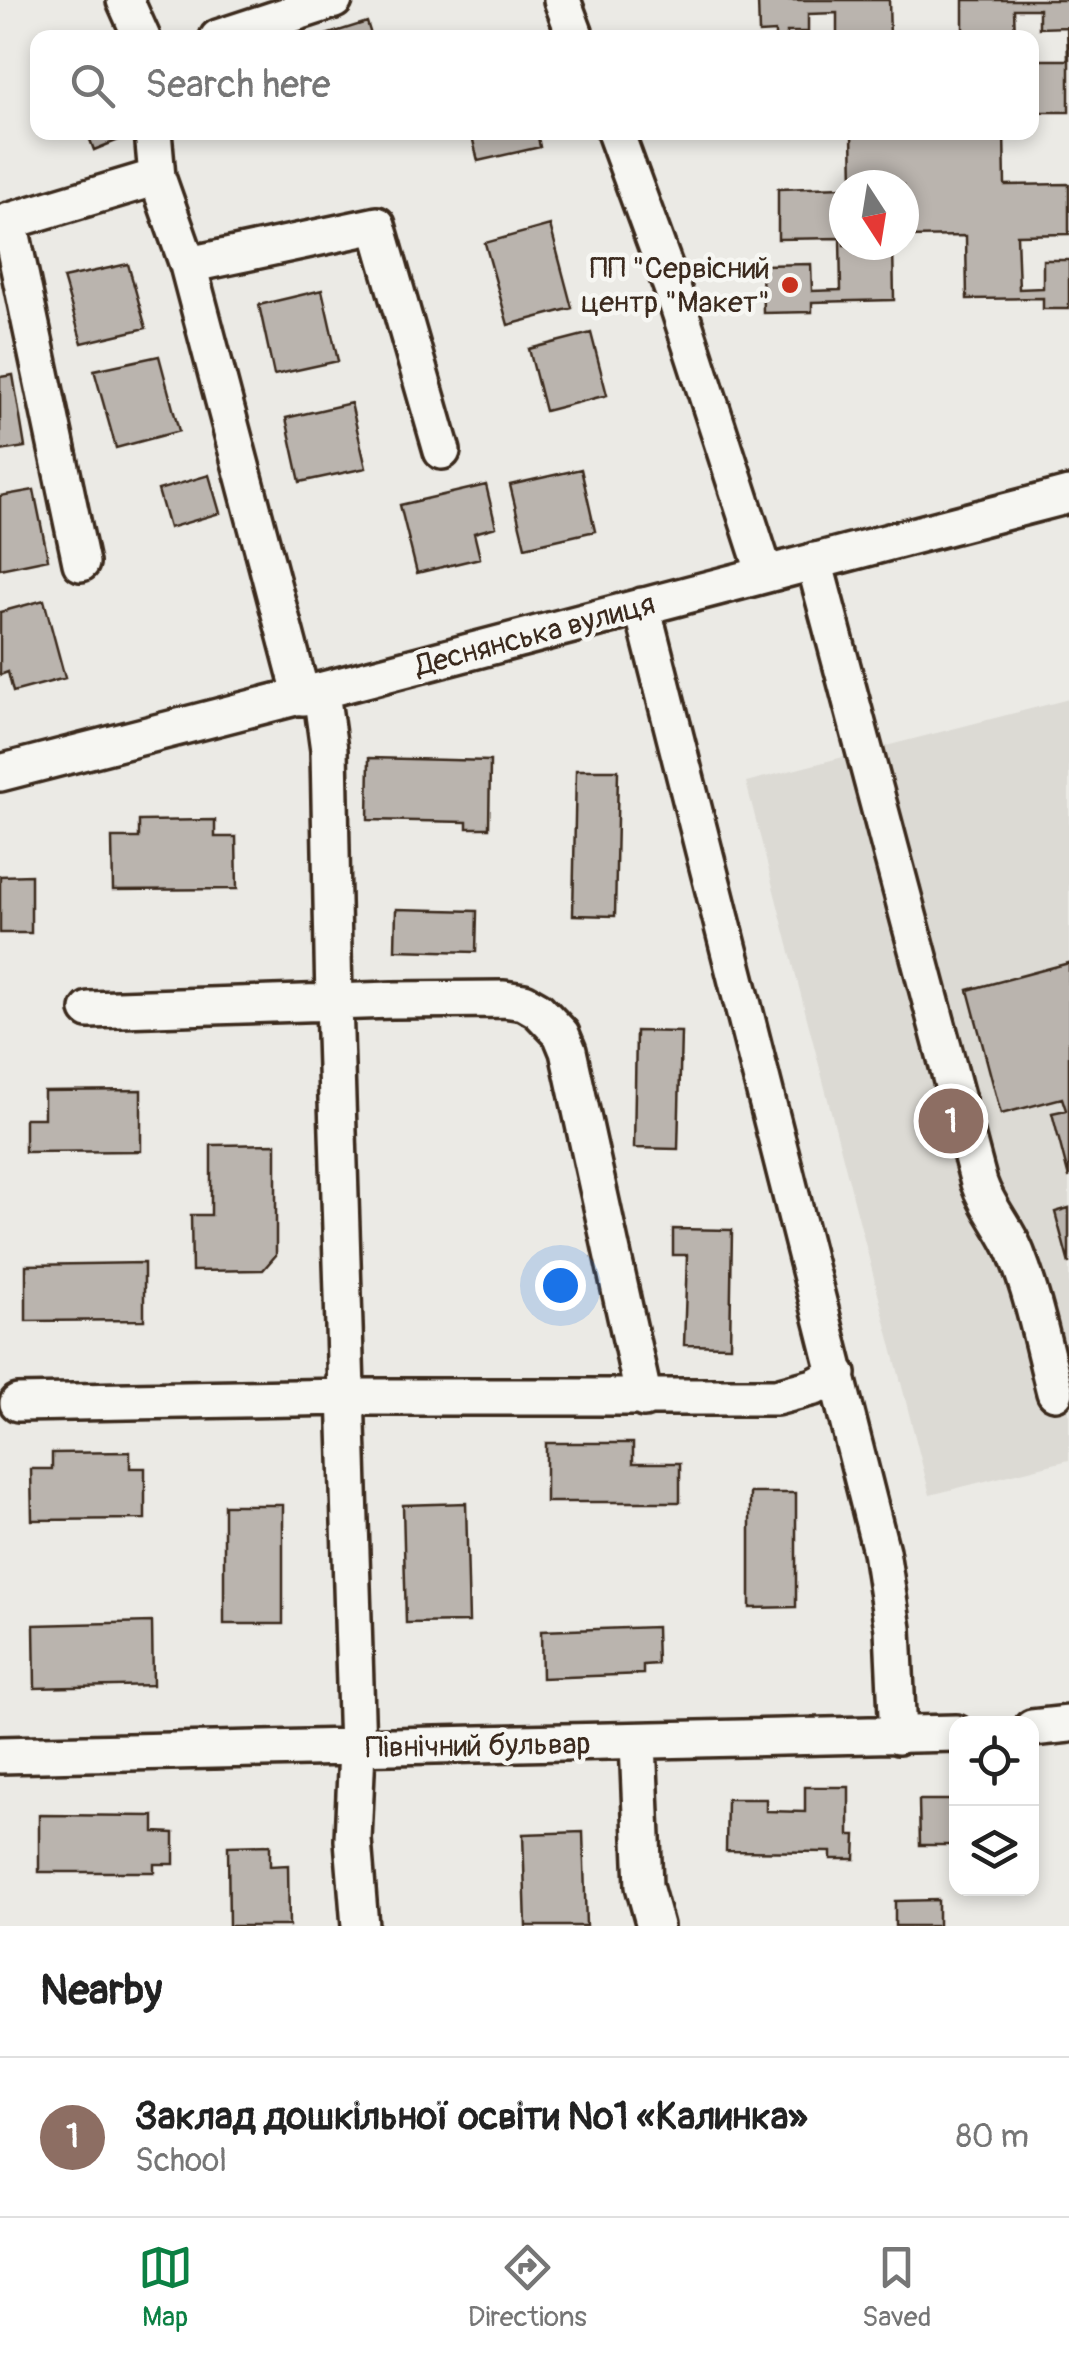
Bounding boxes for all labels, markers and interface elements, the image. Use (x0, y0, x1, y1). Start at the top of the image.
search box (30, 30, 1039, 140)
icon: search (65, 58, 120, 113)
text: Search here (145, 61, 331, 109)
north arrow (829, 170, 919, 260)
place label: ПП "Сервісний центр "Макет" (581, 250, 770, 321)
marker: ПП "Сервісний центр "Макет" (779, 274, 801, 296)
street label: Деснянська вулиця (410, 585, 659, 685)
pin: 1 (918, 1084, 984, 1158)
your location (535, 1260, 586, 1311)
map controls (949, 1716, 1039, 1896)
button: locate (949, 1716, 1039, 1806)
street label: Північний бульвар (365, 1726, 591, 1766)
button: layers (949, 1806, 1039, 1896)
text: Nearby (40, 1965, 162, 2017)
text: Заклад дошкільної освіти №1 «Калинка» (135, 2093, 808, 2141)
text: 1 (66, 2117, 79, 2157)
text: 80 m (956, 2117, 1029, 2157)
text: School (135, 2141, 227, 2181)
tab: Map (138, 2240, 193, 2335)
tab: Directions (468, 2240, 587, 2335)
tab: Saved (862, 2240, 931, 2335)

